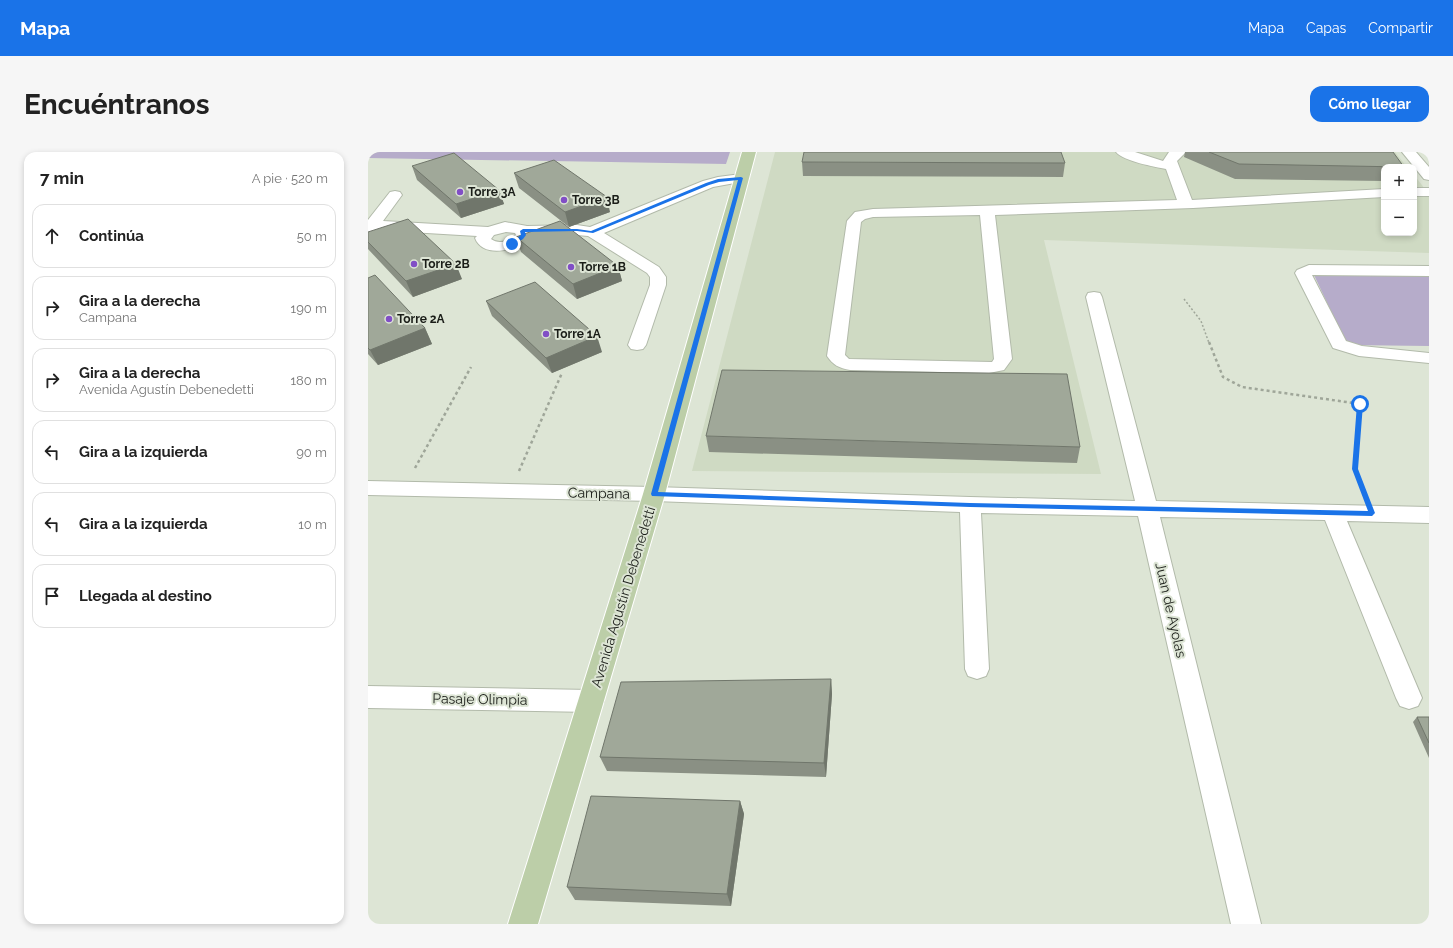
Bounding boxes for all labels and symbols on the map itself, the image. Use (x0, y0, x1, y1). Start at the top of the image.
place label: Torre 3A (468, 185, 516, 199)
marker: Torre 3A (455, 187, 465, 197)
place label: Torre 3B (572, 193, 620, 207)
marker: Torre 3B (559, 195, 569, 205)
route end (503, 235, 521, 253)
place label: Torre 2B (422, 257, 470, 271)
marker: Torre 2B (409, 259, 419, 269)
place label: Torre 1B (579, 260, 626, 274)
marker: Torre 1B (566, 262, 576, 272)
place label: Torre 2A (397, 312, 446, 326)
marker: Torre 2A (384, 314, 394, 324)
place label: Torre 1A (554, 327, 602, 341)
marker: Torre 1A (541, 329, 551, 339)
route start (1351, 395, 1369, 413)
street label: Campana (568, 484, 630, 502)
street label: Avenida Agustín Debenedetti (588, 505, 658, 689)
street label: Juan de Ayolas (1152, 561, 1190, 659)
street label: Pasaje Olimpia (432, 690, 528, 708)

